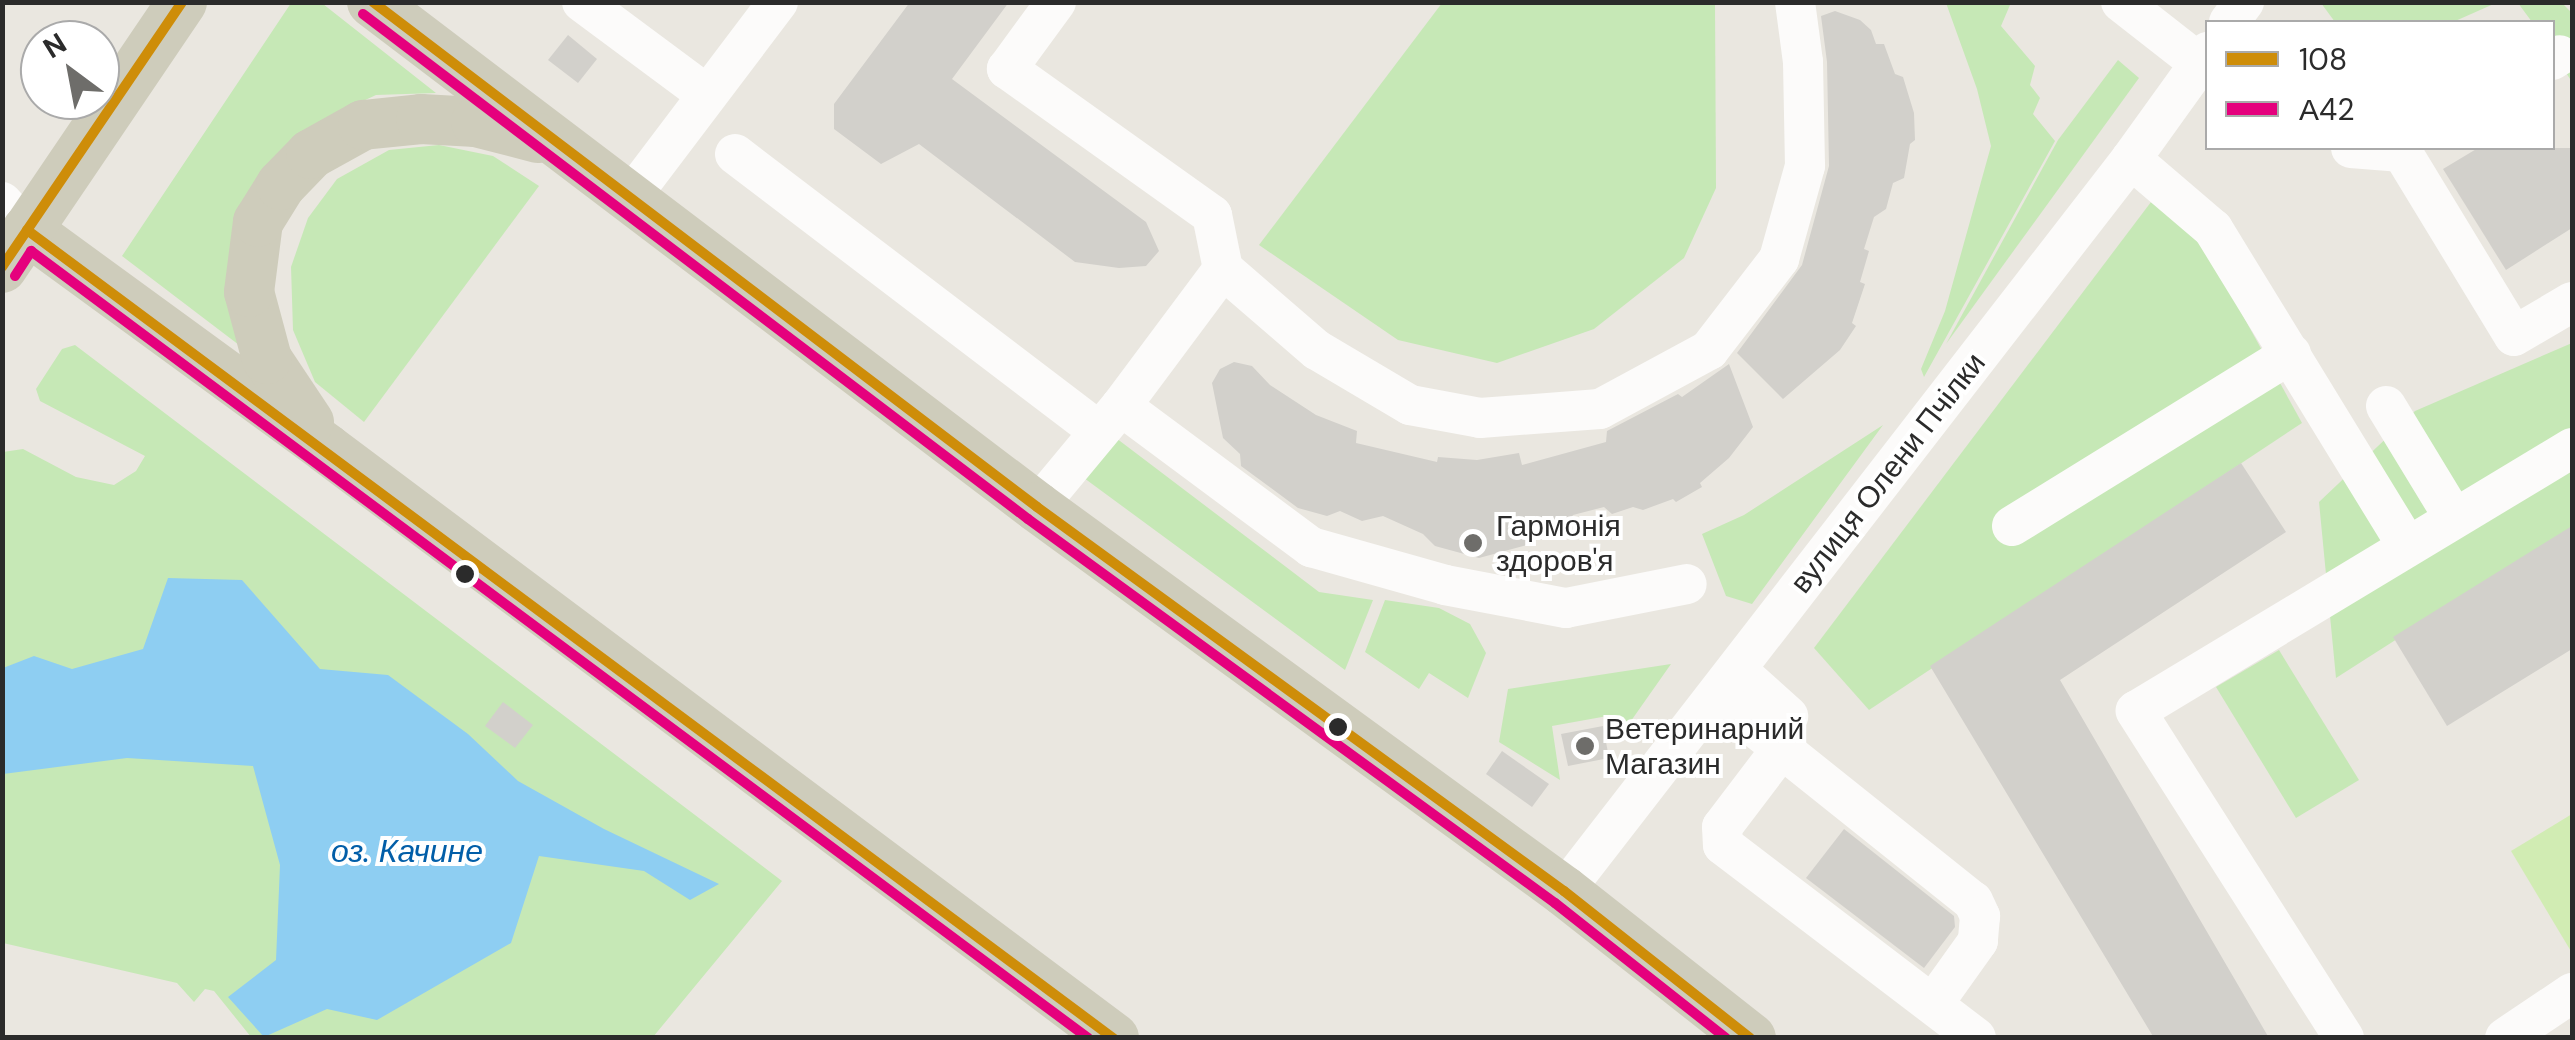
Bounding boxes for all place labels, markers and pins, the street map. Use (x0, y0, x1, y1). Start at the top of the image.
place label: Гармонія здоров'я (1496, 508, 1621, 578)
marker: Гармонія здоров'я (1460, 530, 1486, 556)
unlabelled marker (455, 564, 475, 584)
place label: Ветеринарний Магазин (1605, 711, 1804, 782)
unlabelled marker (1328, 717, 1348, 737)
marker: Ветеринарний Магазин (1574, 735, 1596, 757)

